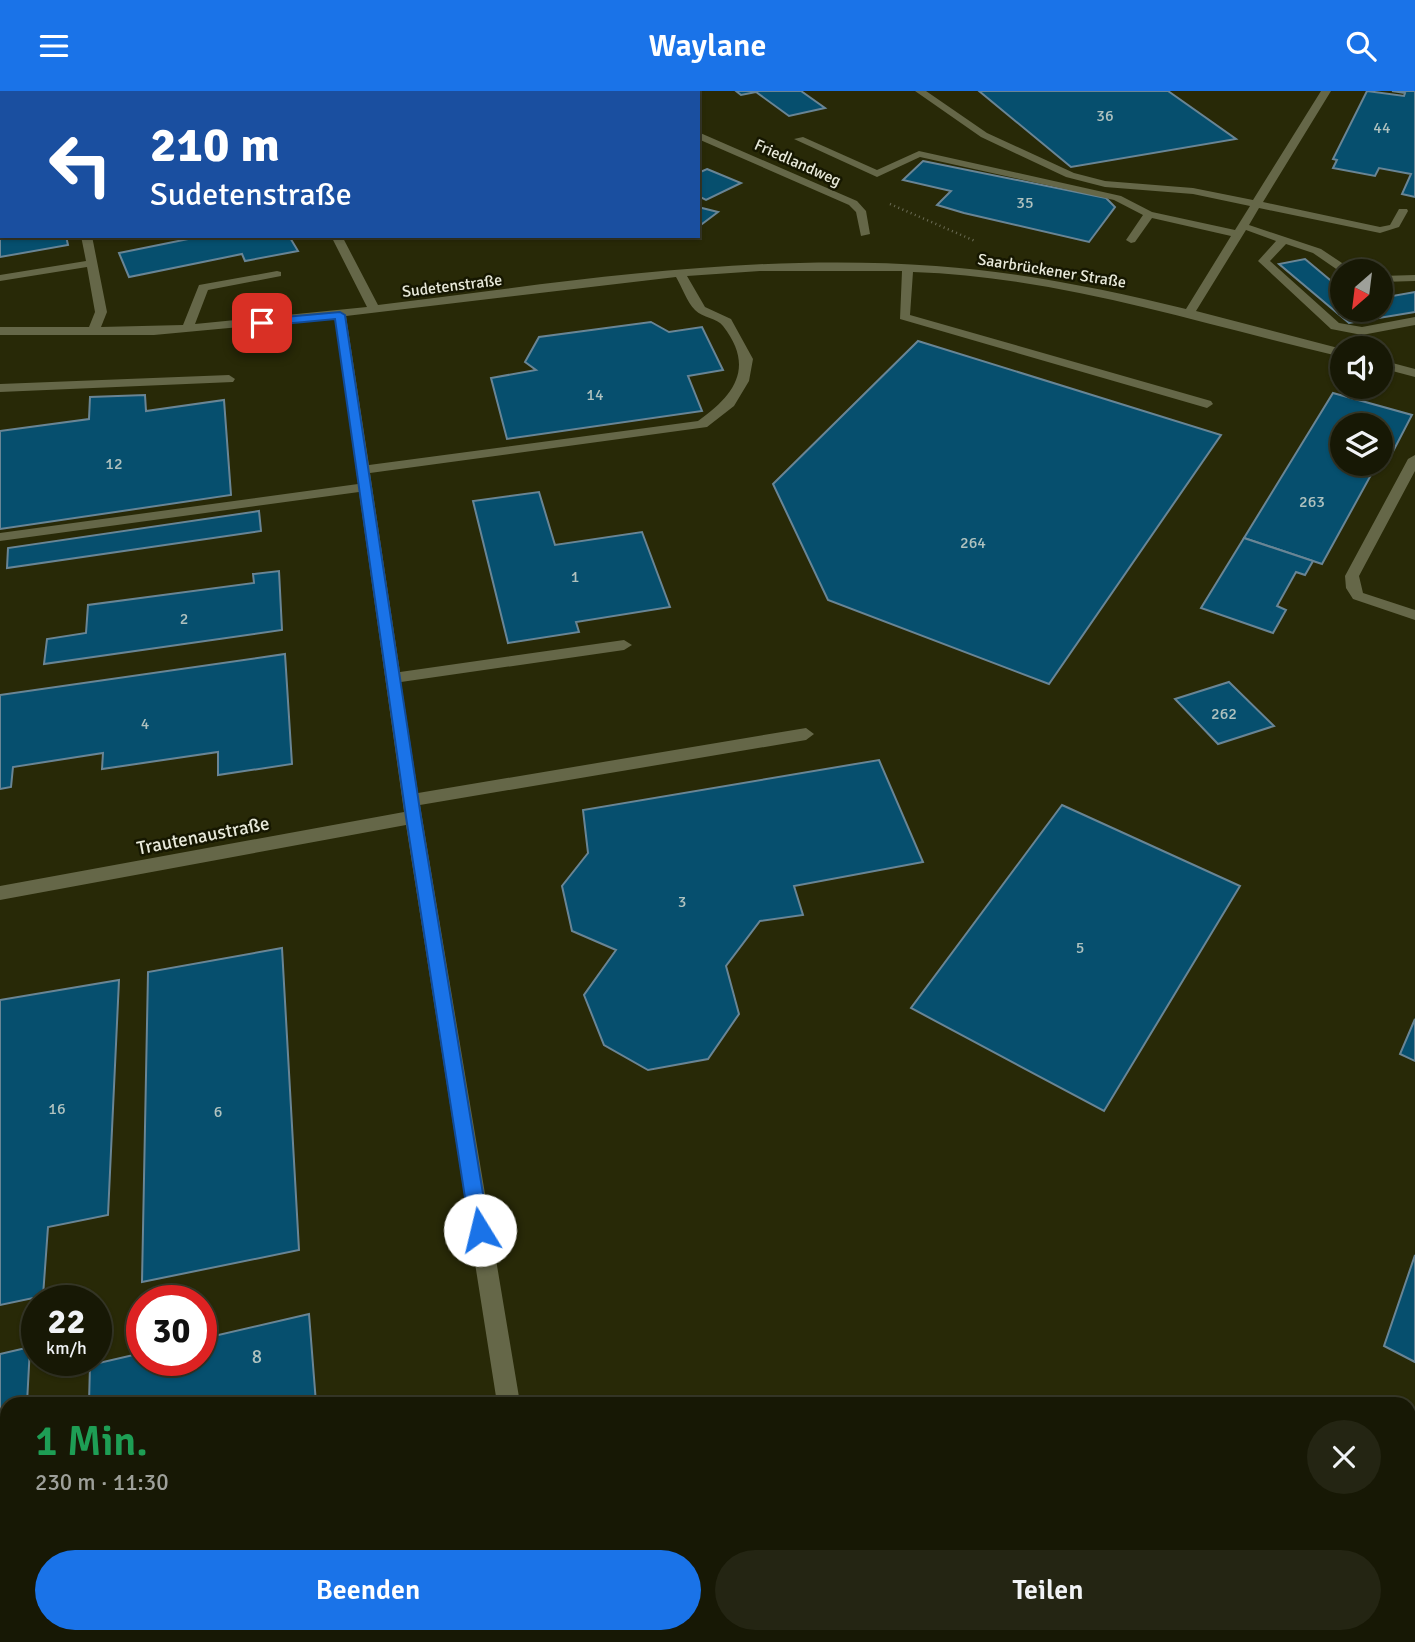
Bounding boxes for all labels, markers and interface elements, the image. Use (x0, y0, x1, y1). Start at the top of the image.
text: Waylane (649, 26, 766, 65)
icon: menu (35, 27, 73, 65)
icon: search (1342, 27, 1380, 65)
house number: 36 (1096, 106, 1114, 126)
text: 210 m (150, 115, 280, 175)
house number: 44 (1373, 118, 1391, 138)
icon: left (35, 119, 126, 210)
street label: Friedlandweg (751, 135, 844, 191)
text: Sudetenstraße (150, 175, 352, 214)
house number: 35 (1016, 193, 1034, 213)
street label: Saarbrückener Straße (976, 249, 1127, 293)
north arrow (1330, 259, 1393, 322)
map controls (1330, 259, 1393, 476)
street label: Sudetenstraße (401, 270, 503, 302)
pin (232, 293, 292, 353)
icon: arrive (243, 304, 281, 342)
button: sound (1330, 336, 1393, 399)
house number: 14 (586, 385, 604, 405)
button: layers (1330, 413, 1393, 476)
house number: 12 (105, 454, 123, 474)
house number: 263 (1299, 492, 1325, 512)
house number: 264 (960, 533, 986, 553)
house number: 1 (571, 567, 579, 587)
house number: 2 (180, 609, 188, 629)
house number: 262 (1211, 704, 1237, 724)
house number: 4 (141, 714, 150, 734)
street label: Trautenaustraße (135, 811, 272, 861)
house number: 3 (678, 892, 686, 912)
house number: 5 (1076, 938, 1084, 958)
house number: 16 (48, 1099, 66, 1119)
house number: 6 (214, 1102, 222, 1122)
position arrow (443, 1193, 517, 1267)
speed limit sign: 30 (126, 1285, 217, 1376)
text: 22 (48, 1300, 85, 1343)
text: km/h (46, 1337, 87, 1359)
house number: 8 (252, 1345, 262, 1369)
text: 1 Min. (35, 1416, 148, 1467)
button: close (1307, 1420, 1381, 1494)
text: 230 m · 11:30 (35, 1468, 169, 1497)
button: Beenden (35, 1550, 701, 1630)
button: Teilen (715, 1550, 1381, 1630)

